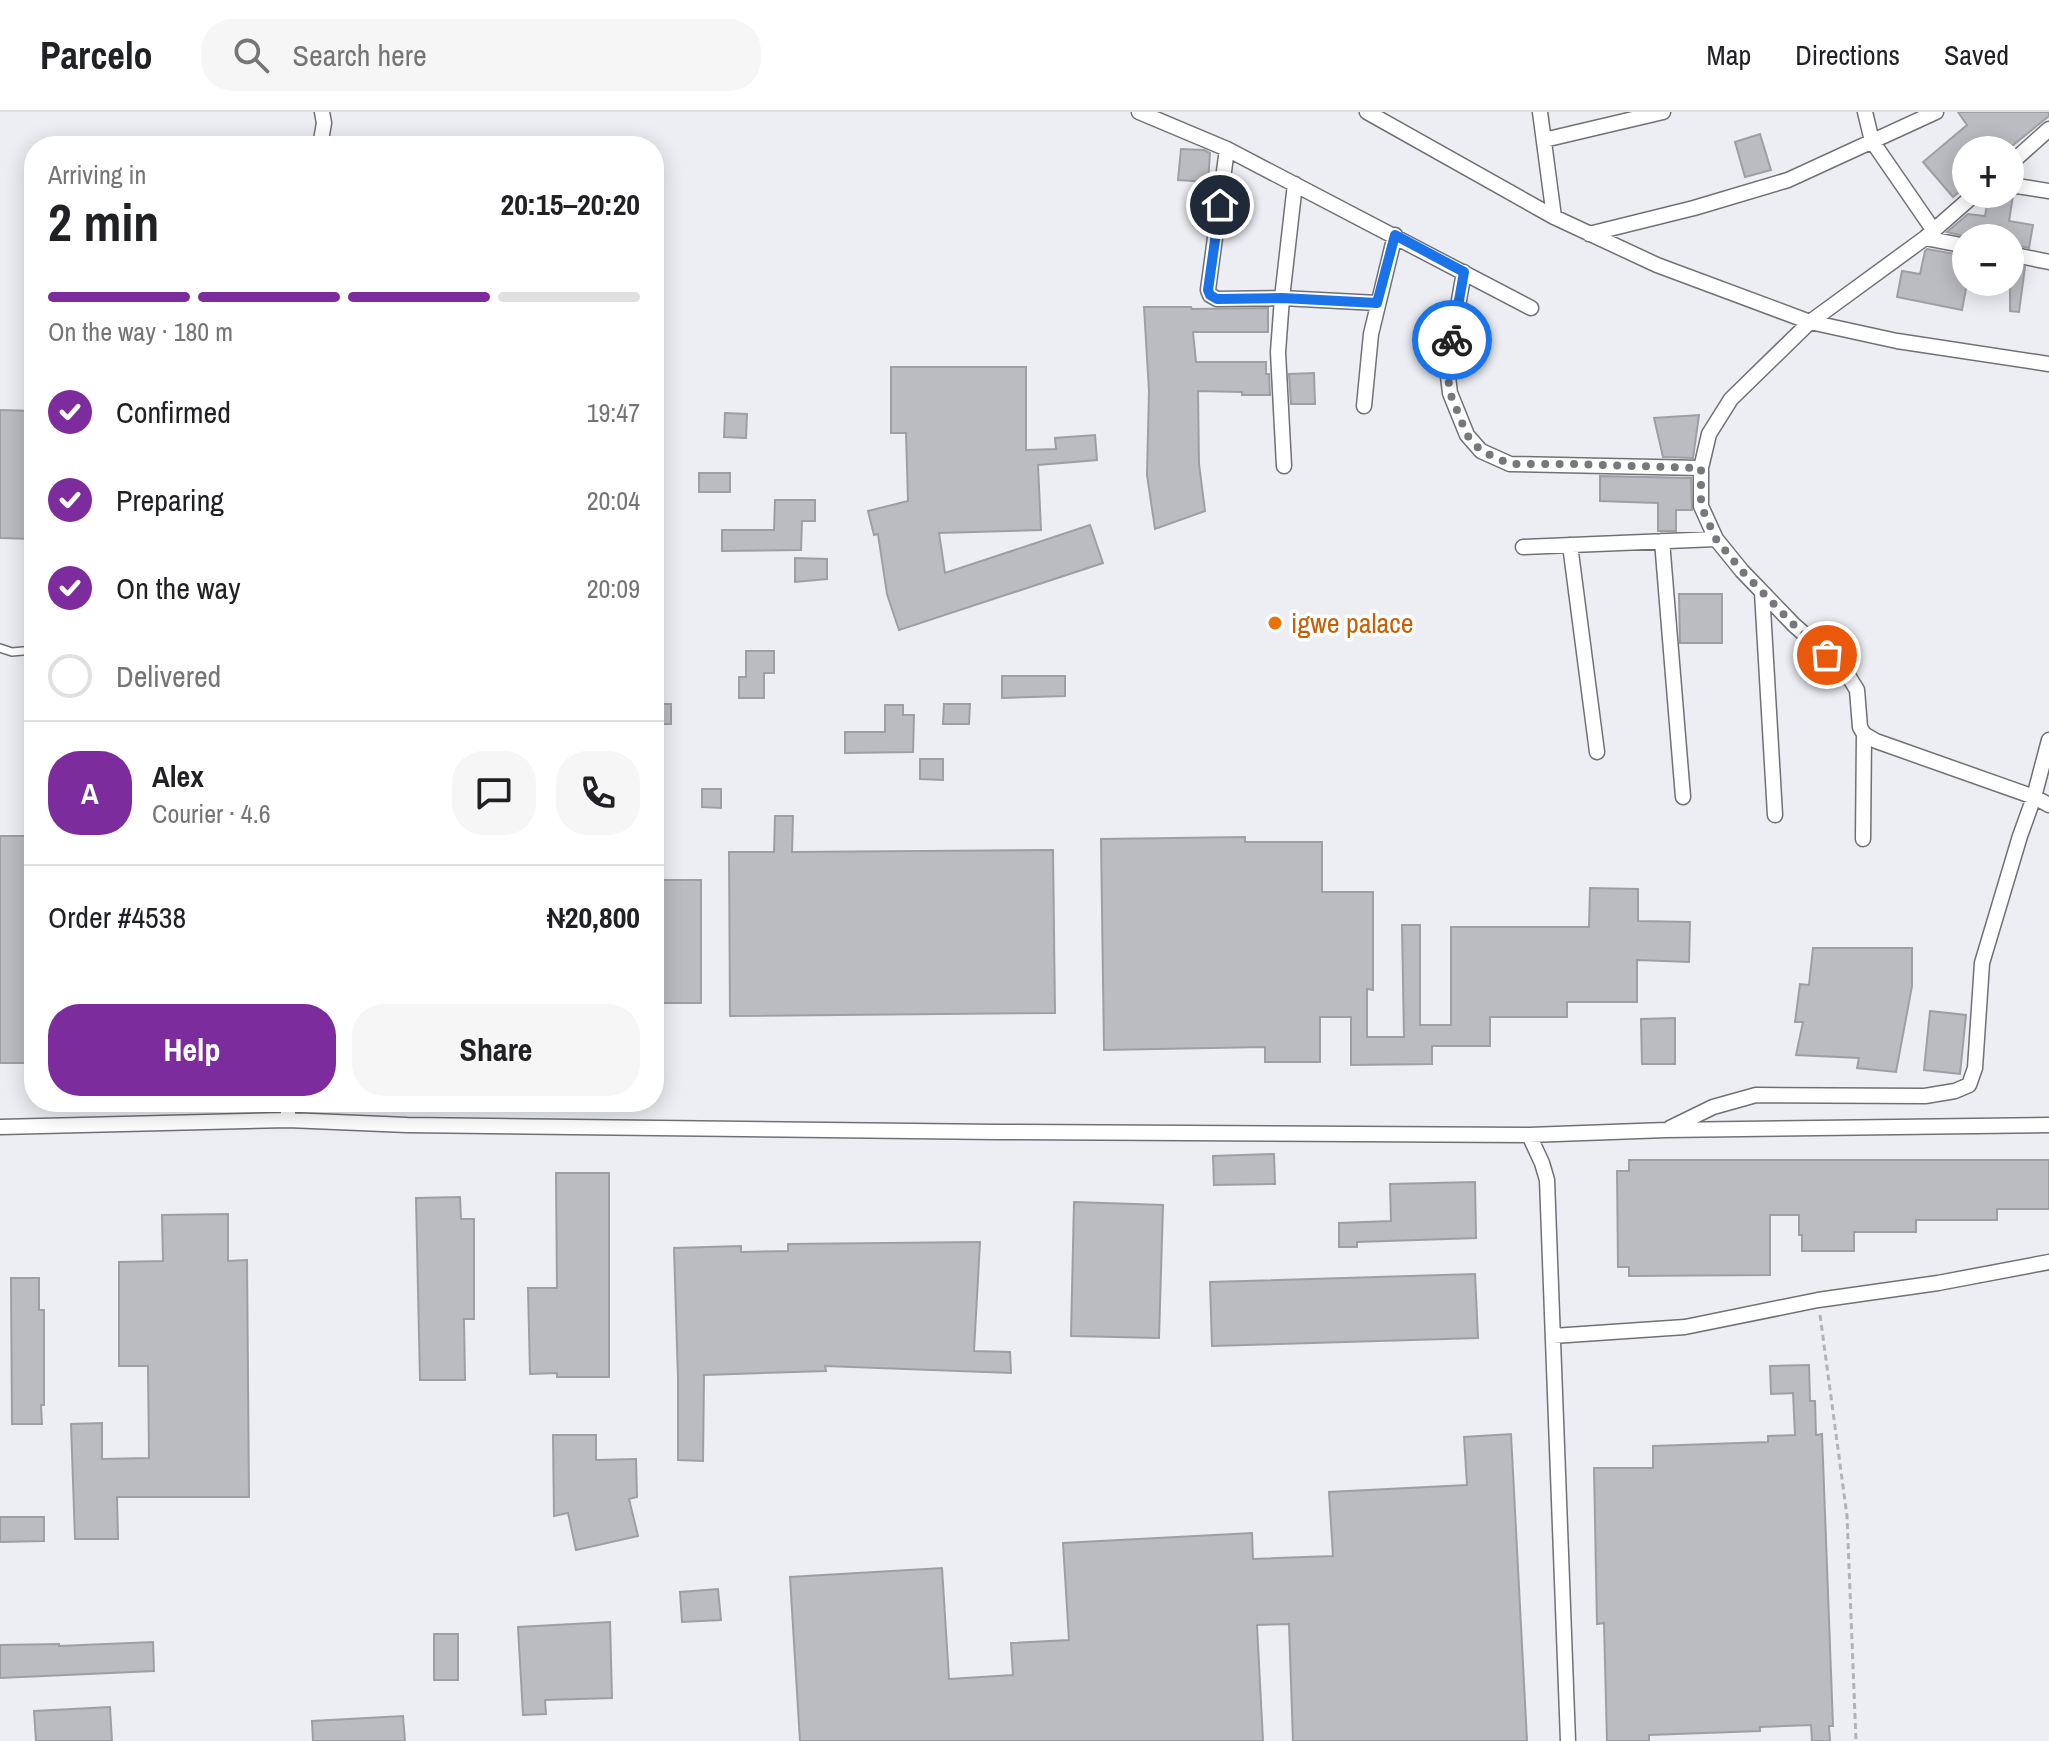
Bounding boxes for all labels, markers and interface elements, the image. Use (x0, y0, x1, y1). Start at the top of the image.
search box (201, 19, 761, 91)
text: Parcelo (40, 30, 153, 81)
icon: search (229, 33, 273, 77)
text: Search here (293, 35, 427, 75)
text: Map (1707, 36, 1751, 74)
text: Directions (1795, 36, 1900, 74)
text: Saved (1944, 36, 2009, 74)
map controls (1952, 136, 2024, 296)
button: + (1952, 136, 2024, 208)
text: Arriving in (48, 157, 146, 192)
pin (1186, 171, 1254, 239)
icon: home (1198, 183, 1242, 227)
text: 20:15–20:20 (501, 184, 640, 224)
text: 2 min (48, 187, 159, 257)
button: − (1952, 224, 2024, 296)
courier (1412, 300, 1492, 380)
text: On the way · 180 m (48, 314, 233, 349)
icon: bike (1430, 318, 1474, 362)
icon: check (48, 390, 92, 434)
text: Confirmed (116, 392, 231, 432)
text: 19:47 (587, 395, 640, 430)
icon: check (48, 478, 92, 522)
text: Preparing (116, 480, 224, 520)
text: 20:04 (587, 483, 640, 518)
icon: check (48, 566, 92, 610)
text: On the way (116, 568, 240, 608)
text: 20:09 (587, 571, 640, 606)
place label: igwe palace (1291, 604, 1414, 642)
marker: igwe palace (1266, 614, 1284, 632)
pin (1793, 621, 1861, 689)
icon: bag (1805, 633, 1849, 677)
text: Delivered (116, 656, 221, 696)
button: chat (452, 751, 536, 835)
button: phone (556, 751, 640, 835)
text: Alex (152, 756, 204, 796)
text: A (81, 773, 99, 813)
text: Courier · 4.6 (152, 796, 271, 831)
text: Order #4538 (48, 897, 186, 937)
text: ₦20,800 (547, 897, 640, 937)
button: Help (48, 1004, 336, 1096)
button: Share (352, 1004, 640, 1096)

